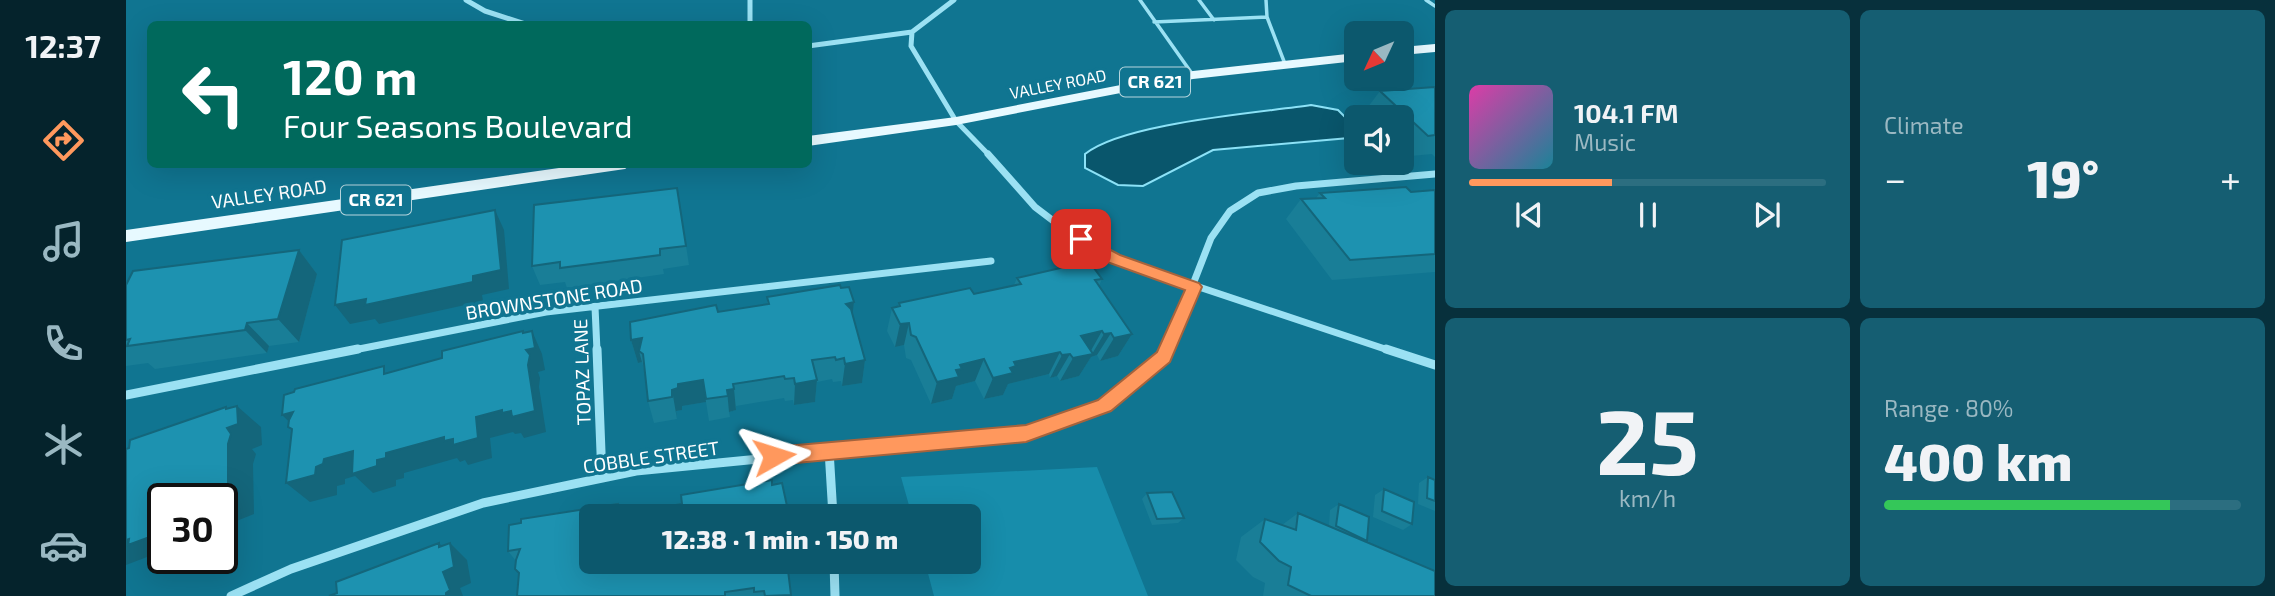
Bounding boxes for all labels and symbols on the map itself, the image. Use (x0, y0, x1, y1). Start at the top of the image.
north arrow (1344, 21, 1414, 91)
street label: VALLEY ROAD (1008, 65, 1108, 102)
road number: CR 621 (1120, 68, 1190, 96)
street label: VALLEY ROAD (210, 174, 328, 213)
road number: CR 621 (341, 186, 411, 215)
pin (1051, 209, 1111, 269)
street label: BROWNSTONE ROAD (464, 273, 644, 324)
street label: TOPAZ LANE (568, 318, 595, 426)
position arrow (737, 419, 811, 493)
street label: COBBLE STREET (581, 436, 721, 477)
speed limit sign: 30 (147, 483, 238, 574)

